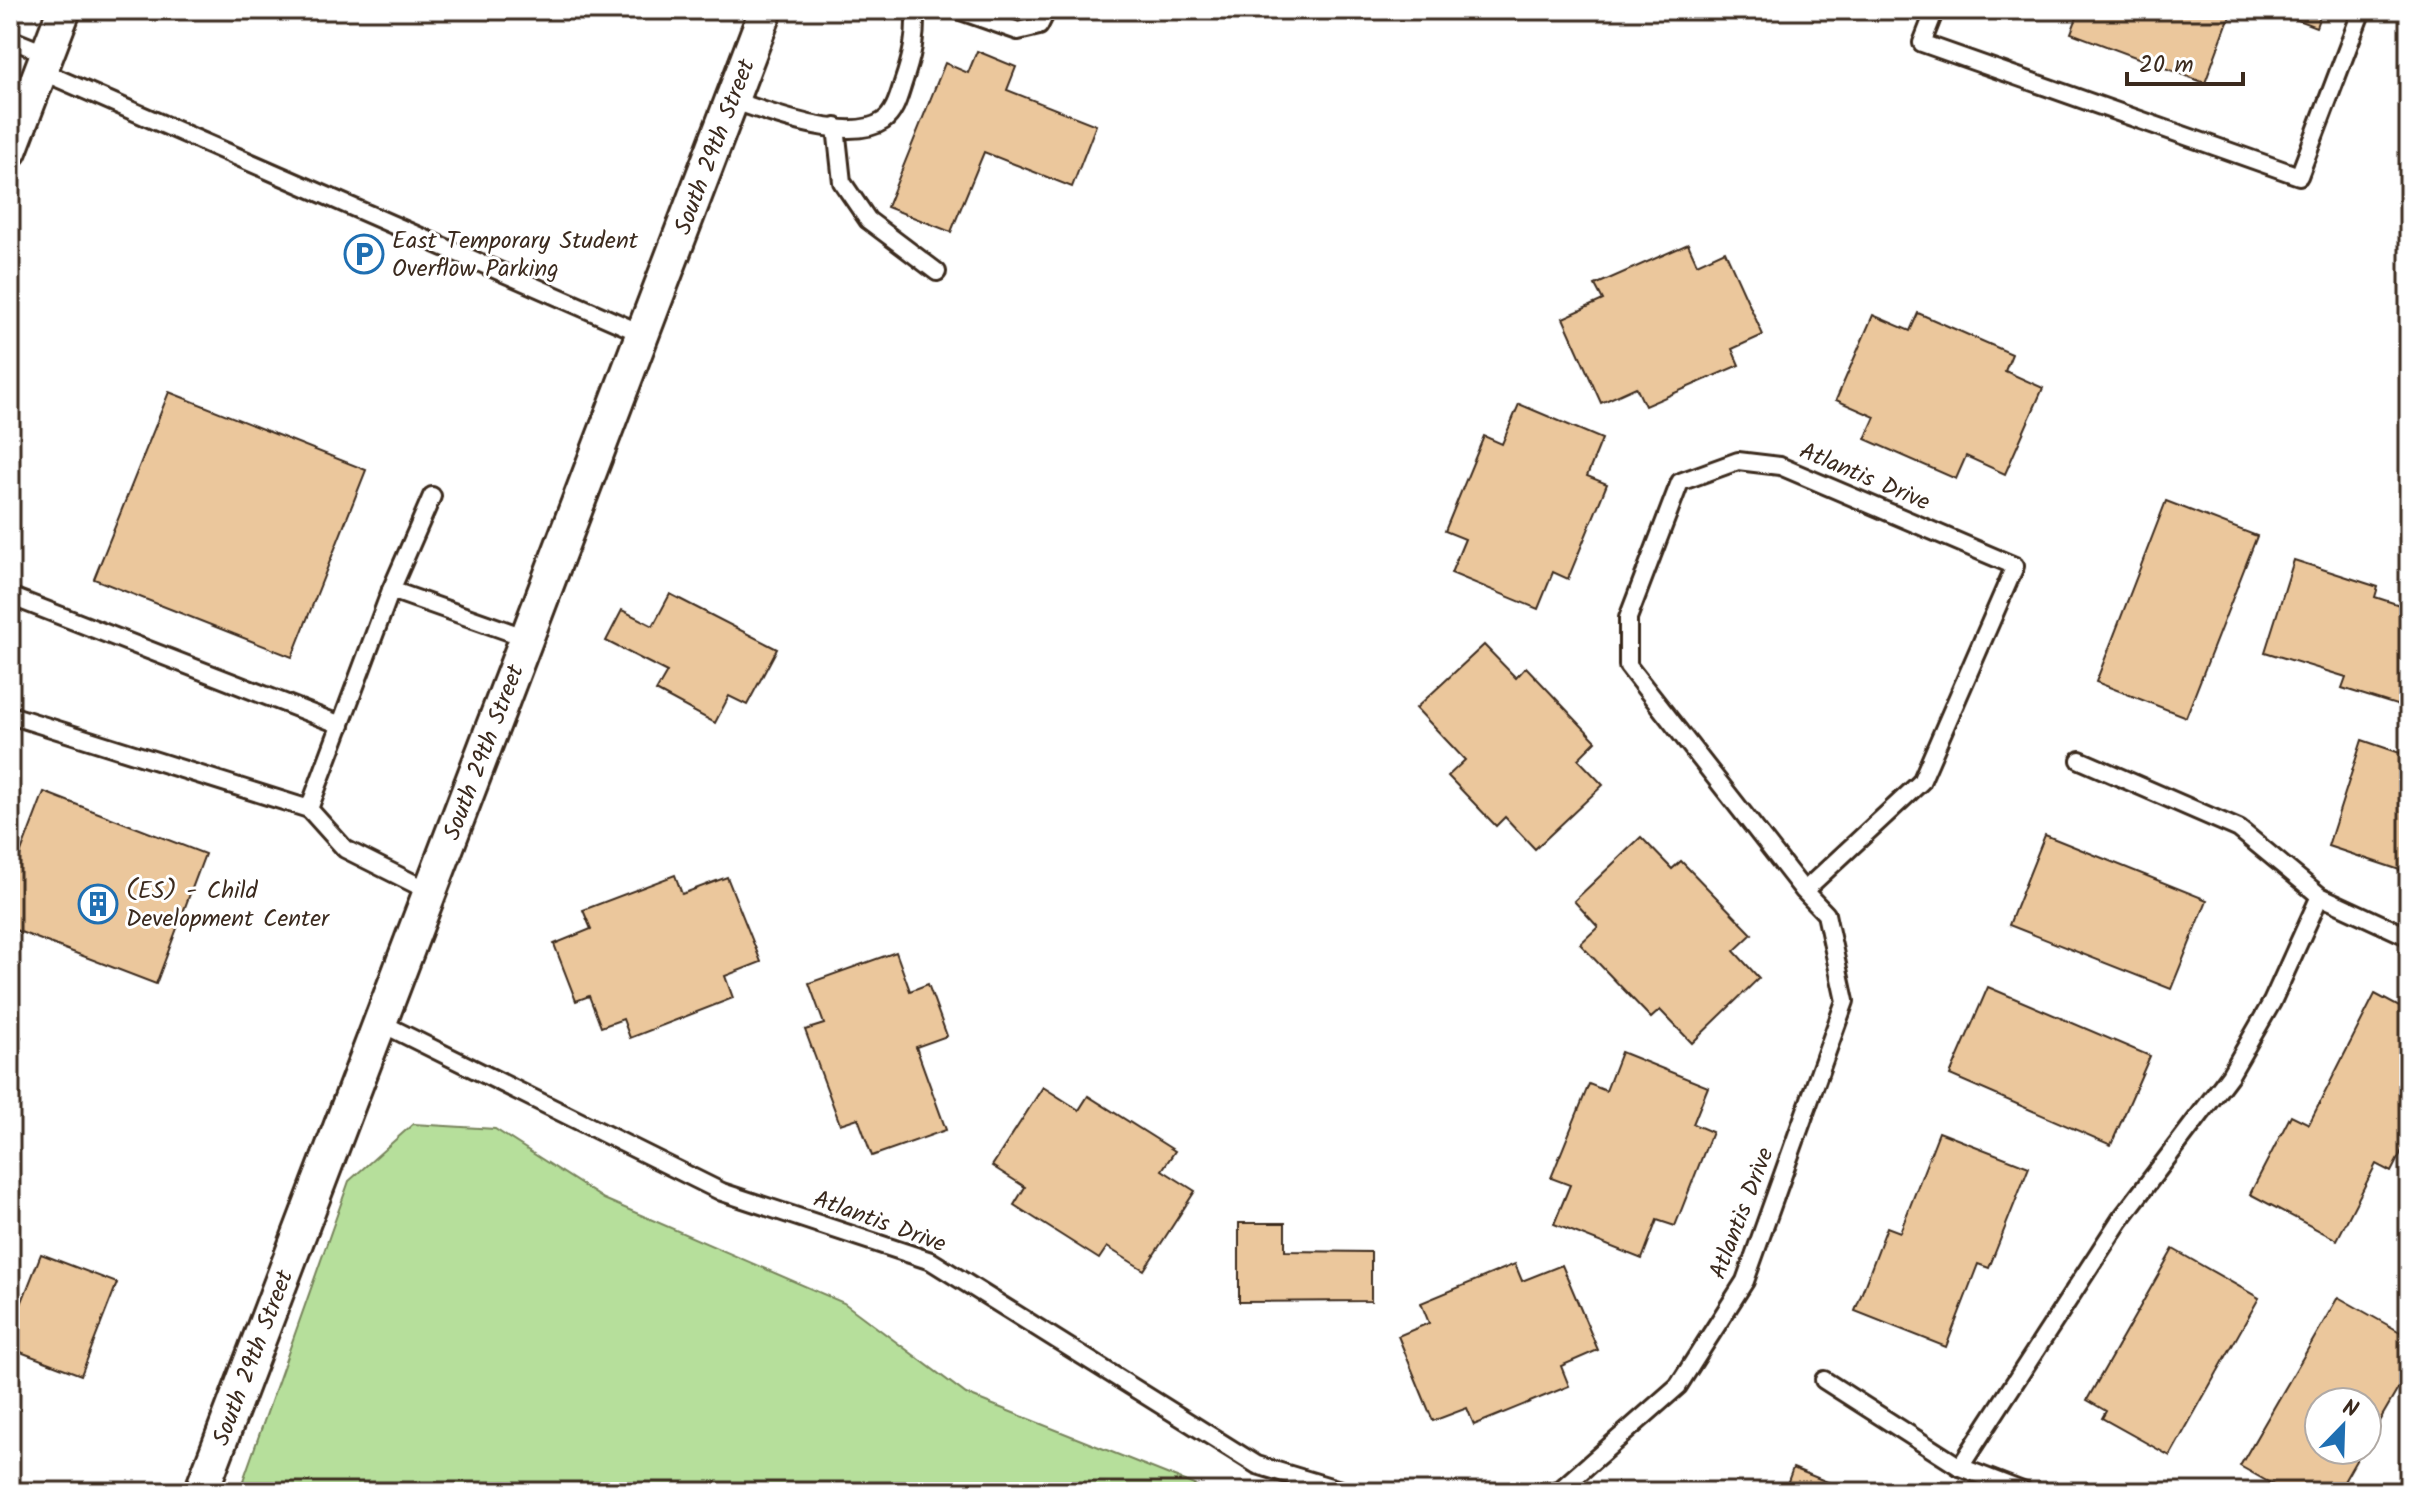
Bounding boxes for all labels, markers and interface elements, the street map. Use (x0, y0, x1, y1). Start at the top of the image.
scale bar (2127, 36, 2243, 86)
text: 20 m (2139, 46, 2194, 85)
street label: South 29th Street (664, 53, 767, 241)
place label: East Temporary Student Overflow Parking (392, 222, 639, 289)
parking icon: East Temporary Student Overflow Parking (343, 233, 385, 275)
street label: Atlantis Drive (1793, 432, 1936, 523)
street label: South 29th Street (433, 658, 536, 846)
place label: (ES) - Child Development Center (126, 872, 331, 939)
building icon: (ES) - Child Development Center (77, 883, 119, 925)
street label: Atlantis Drive (1699, 1142, 1786, 1285)
street label: Atlantis Drive (808, 1180, 952, 1265)
street label: South 29th Street (202, 1264, 305, 1452)
north arrow (2303, 1386, 2383, 1466)
text: N (2337, 1391, 2363, 1429)

